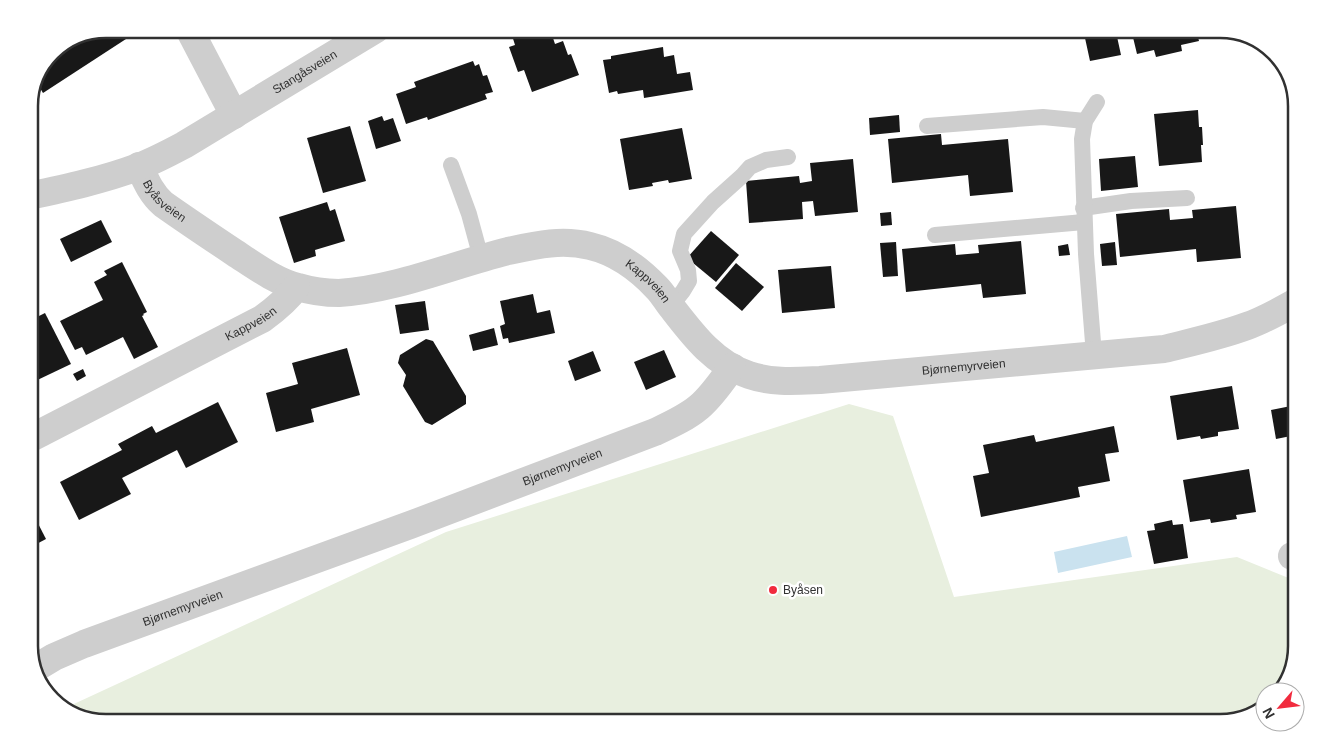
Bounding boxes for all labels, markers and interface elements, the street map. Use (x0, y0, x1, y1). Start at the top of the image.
street label: Stangåsveien (270, 47, 340, 97)
street label: Byåsveien (140, 177, 189, 225)
street label: Kappveien (623, 256, 673, 305)
street label: Kappveien (223, 304, 279, 344)
street label: Bjørnemyrveien (921, 356, 1006, 378)
street label: Bjørnemyrveien (521, 446, 604, 489)
place label: Byåsen (783, 583, 823, 597)
marker: Byåsen (767, 584, 779, 596)
street label: Bjørnemyrveien (141, 587, 225, 629)
north arrow (1255, 682, 1305, 732)
text: N (1259, 705, 1278, 721)

